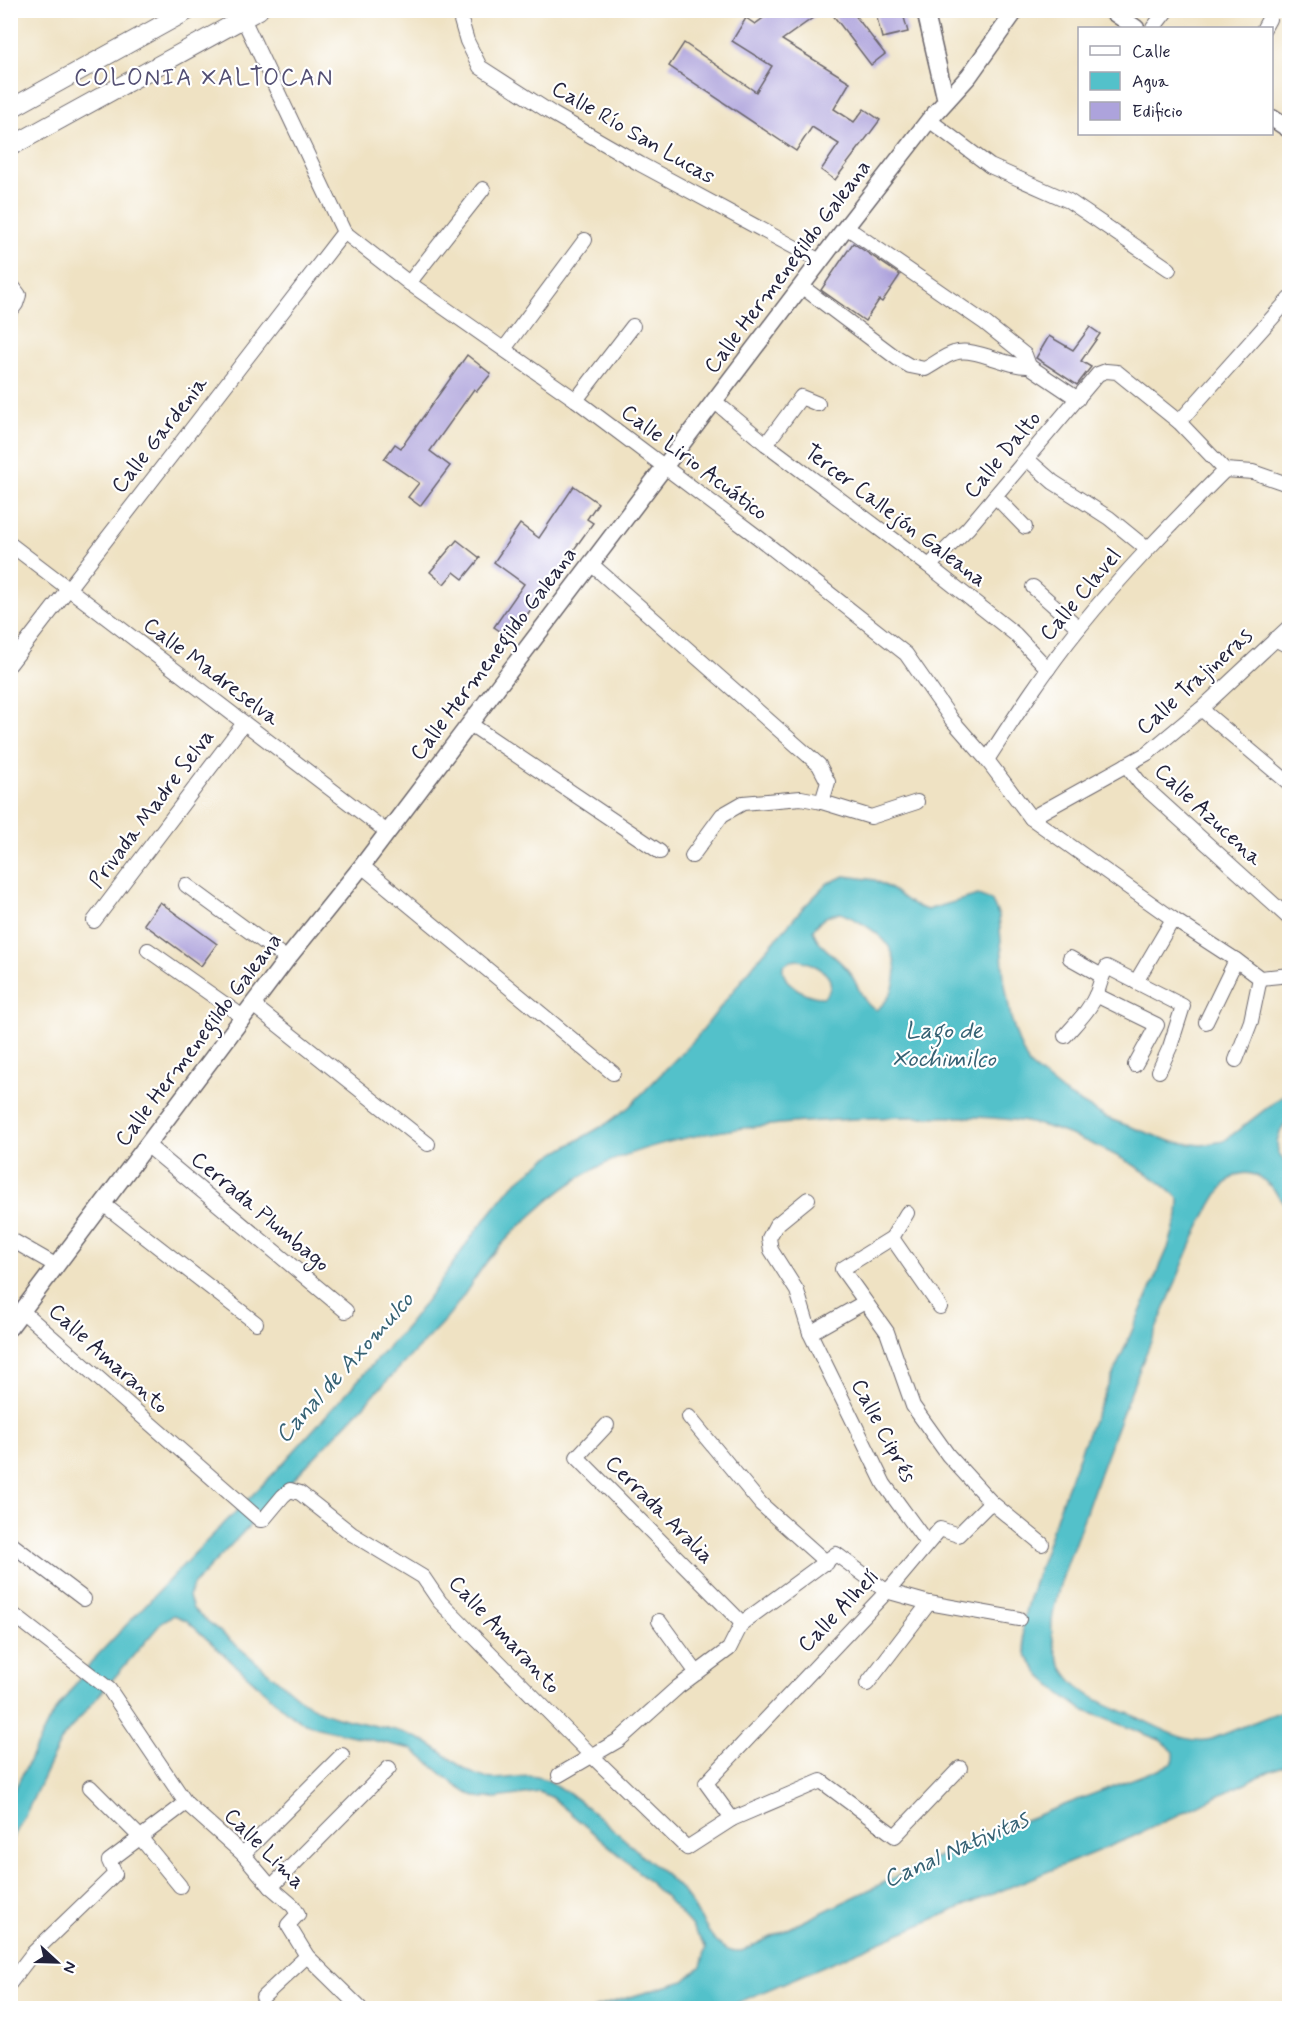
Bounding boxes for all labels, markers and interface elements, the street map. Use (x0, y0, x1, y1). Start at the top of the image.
legend (1078, 27, 1273, 135)
text: Calle (1132, 40, 1171, 64)
district label: COLONIA XALTOCAN (74, 63, 334, 94)
text: Agua (1132, 70, 1169, 94)
street label: Calle Río San Lucas (546, 75, 720, 191)
text: Edificio (1132, 100, 1183, 124)
street label: Calle Hermenegildo Galeana (698, 154, 880, 381)
street label: Calle Gardenia (105, 370, 215, 499)
street label: Calle Lirio Acuático (615, 399, 773, 527)
street label: Calle Dalto (958, 405, 1048, 505)
street label: Tercer Callejón Galeana (798, 438, 992, 594)
street label: Calle Hermenegildo Galeana (404, 541, 586, 768)
street label: Calle Clavel (1034, 543, 1128, 647)
street label: Calle Madreselva (137, 611, 286, 733)
street label: Calle Trajineras (1131, 622, 1259, 742)
street label: Privada Madre Selva (83, 724, 221, 894)
street label: Calle Azucena (1148, 758, 1269, 873)
street label: Calle Hermenegildo Galeana (109, 927, 291, 1154)
water label: Lago de Xochimilco (892, 1016, 997, 1075)
street label: Cerrada Plumbago (183, 1146, 335, 1281)
water label: Canal de Axomulco (269, 1285, 422, 1450)
street label: Calle Amaranto (42, 1298, 174, 1420)
street label: Calle Ciprés (844, 1374, 922, 1488)
street label: Cerrada Aralia (599, 1450, 719, 1570)
street label: Calle Alhelí (792, 1563, 886, 1659)
street label: Calle Amaranto (442, 1570, 566, 1700)
street label: Calle Lima (217, 1802, 311, 1896)
water label: Canal Nativitas (879, 1803, 1036, 1896)
north arrow (27, 1932, 87, 1992)
text: N (58, 1958, 81, 1976)

